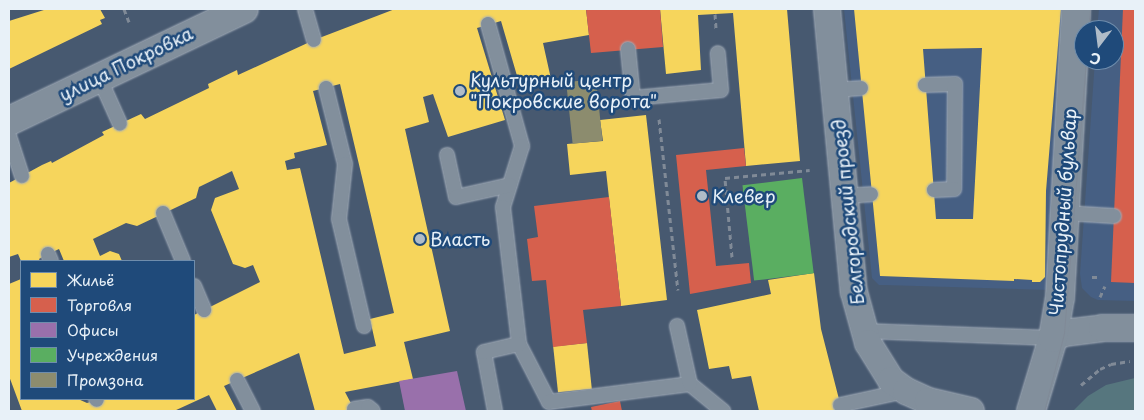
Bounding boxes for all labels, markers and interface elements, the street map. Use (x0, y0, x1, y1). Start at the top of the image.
north arrow (1074, 20, 1124, 70)
street label: улица Покровка (55, 22, 197, 106)
text: С (1087, 48, 1103, 71)
place label: Культурный центр "Покровские ворота" (470, 70, 657, 112)
marker: Культурный центр "Покровские ворота" (454, 85, 466, 97)
street label: Чистопрудный бульвар (1045, 108, 1081, 316)
street label: Белгородский проезд (828, 118, 868, 306)
place label: Клевер (712, 185, 775, 207)
marker: Клевер (696, 190, 708, 202)
place label: Власть (430, 228, 490, 250)
marker: Власть (414, 233, 426, 245)
legend (20, 260, 195, 400)
text: Жильё (67, 268, 114, 291)
text: Торговля (67, 293, 132, 316)
text: Офисы (67, 318, 119, 341)
text: Учреждения (67, 343, 158, 366)
text: Промзона (67, 368, 143, 391)

